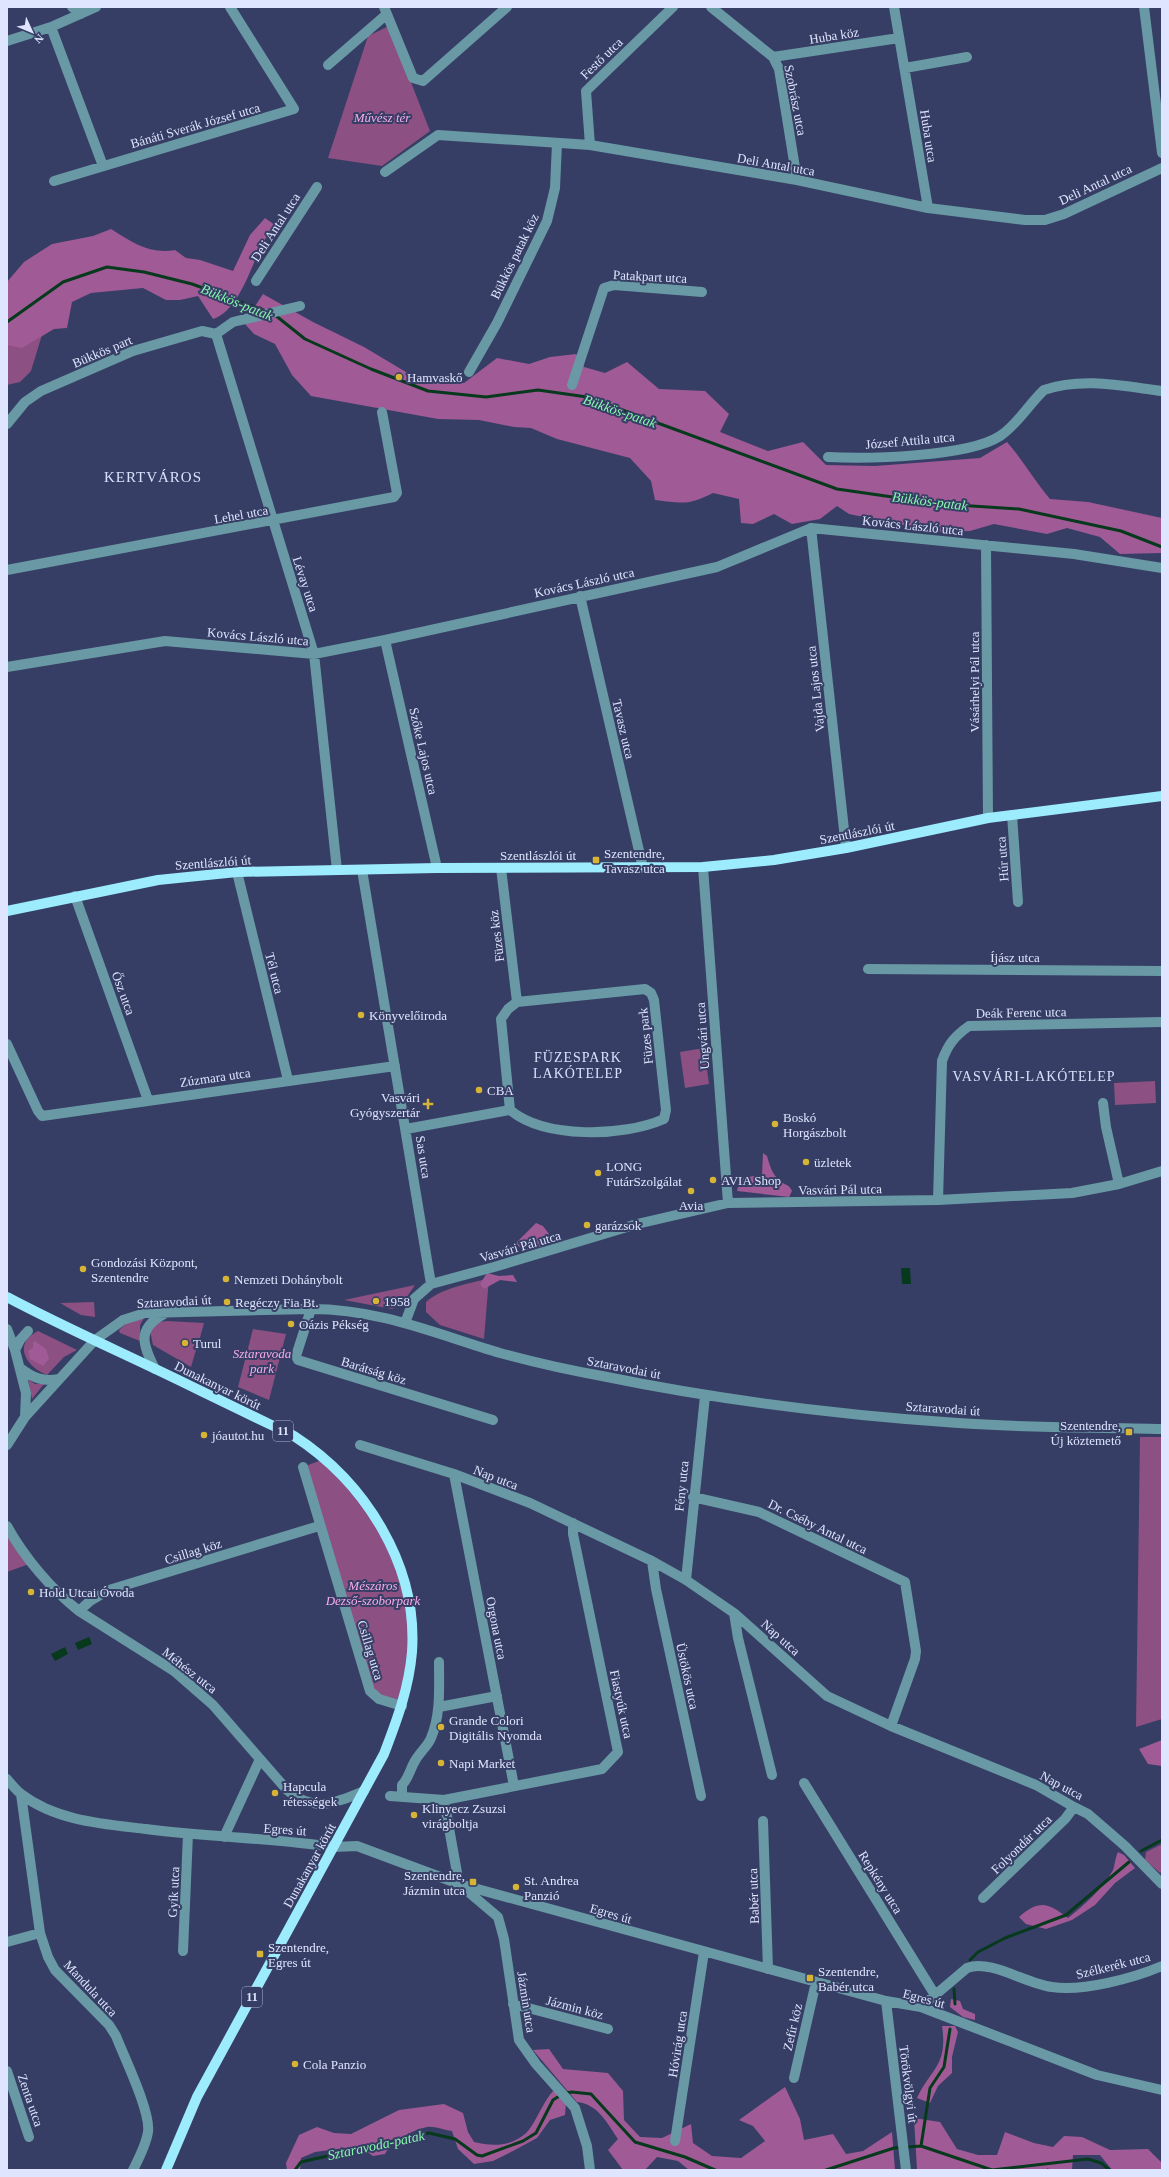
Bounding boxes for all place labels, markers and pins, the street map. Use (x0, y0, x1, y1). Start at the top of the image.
place label: Hamvaskő (407, 370, 463, 385)
marker: Hamvaskő (394, 372, 404, 382)
place label: Szentendre, Tavasz utca (604, 846, 665, 876)
marker: Szentendre, Tavasz utca (591, 855, 601, 865)
place label: Könyvelőiroda (369, 1008, 447, 1023)
marker: Könyvelőiroda (356, 1010, 366, 1020)
place label: CBA (487, 1083, 514, 1098)
marker: CBA (474, 1085, 484, 1095)
place label: Vasvári Gyógyszertár (350, 1090, 421, 1120)
marker: Vasvári Gyógyszertár (423, 1099, 433, 1109)
place label: Boskó Horgászbolt (783, 1110, 847, 1140)
marker: Boskó Horgászbolt (770, 1119, 780, 1129)
place label: üzletek (814, 1155, 852, 1170)
marker: üzletek (801, 1157, 811, 1167)
place label: LONG FutárSzolgálat (606, 1159, 682, 1189)
marker: LONG FutárSzolgálat (593, 1168, 603, 1178)
place label: AVIA Shop (721, 1173, 781, 1188)
marker: AVIA Shop (708, 1175, 718, 1185)
marker: Avia (686, 1186, 696, 1196)
place label: Avia (679, 1198, 703, 1213)
place label: garázsok (595, 1218, 642, 1233)
marker: garázsok (582, 1220, 592, 1230)
place label: Gondozási Központ, Szentendre (91, 1255, 198, 1285)
marker: Gondozási Központ, Szentendre (78, 1264, 88, 1274)
place label: Nemzeti Dohánybolt (234, 1272, 343, 1287)
marker: Nemzeti Dohánybolt (221, 1274, 231, 1284)
place label: 1958 (384, 1294, 410, 1309)
place label: Regéczy Fia Bt. (235, 1295, 318, 1310)
marker: 1958 (371, 1296, 381, 1306)
marker: Regéczy Fia Bt. (222, 1297, 232, 1307)
place label: Oázis Pékség (299, 1317, 369, 1332)
marker: Oázis Pékség (286, 1319, 296, 1329)
place label: Turul (193, 1336, 222, 1351)
marker: Turul (180, 1338, 190, 1348)
place label: Szentendre, Új köztemető (1051, 1418, 1121, 1448)
marker: Szentendre, Új köztemető (1124, 1427, 1134, 1437)
place label: jóautot.hu (211, 1428, 265, 1443)
marker: jóautot.hu (199, 1430, 209, 1440)
place label: Hold Utcai Óvoda (39, 1585, 135, 1600)
marker: Hold Utcai Óvoda (26, 1587, 36, 1597)
place label: Grande Colori Digitális Nyomda (449, 1713, 542, 1743)
marker: Grande Colori Digitális Nyomda (436, 1722, 446, 1732)
place label: Napi Market (449, 1756, 515, 1771)
marker: Napi Market (436, 1758, 446, 1768)
place label: Hapcula rétességek (283, 1779, 338, 1809)
marker: Hapcula rétességek (270, 1788, 280, 1798)
place label: Klinyecz Zsuzsi virágboltja (422, 1801, 507, 1831)
marker: Klinyecz Zsuzsi virágboltja (409, 1810, 419, 1820)
place label: Szentendre, Jázmin utca (403, 1868, 465, 1898)
place label: St. Andrea Panzió (524, 1873, 579, 1903)
marker: Szentendre, Jázmin utca (468, 1877, 478, 1887)
marker: St. Andrea Panzió (511, 1882, 521, 1892)
place label: Szentendre, Egres út (268, 1940, 329, 1970)
marker: Szentendre, Egres út (255, 1949, 265, 1959)
place label: Szentendre, Babér utca (818, 1964, 879, 1994)
marker: Szentendre, Babér utca (805, 1973, 815, 1983)
place label: Cola Panzio (303, 2057, 366, 2072)
marker: Cola Panzio (290, 2059, 300, 2069)

